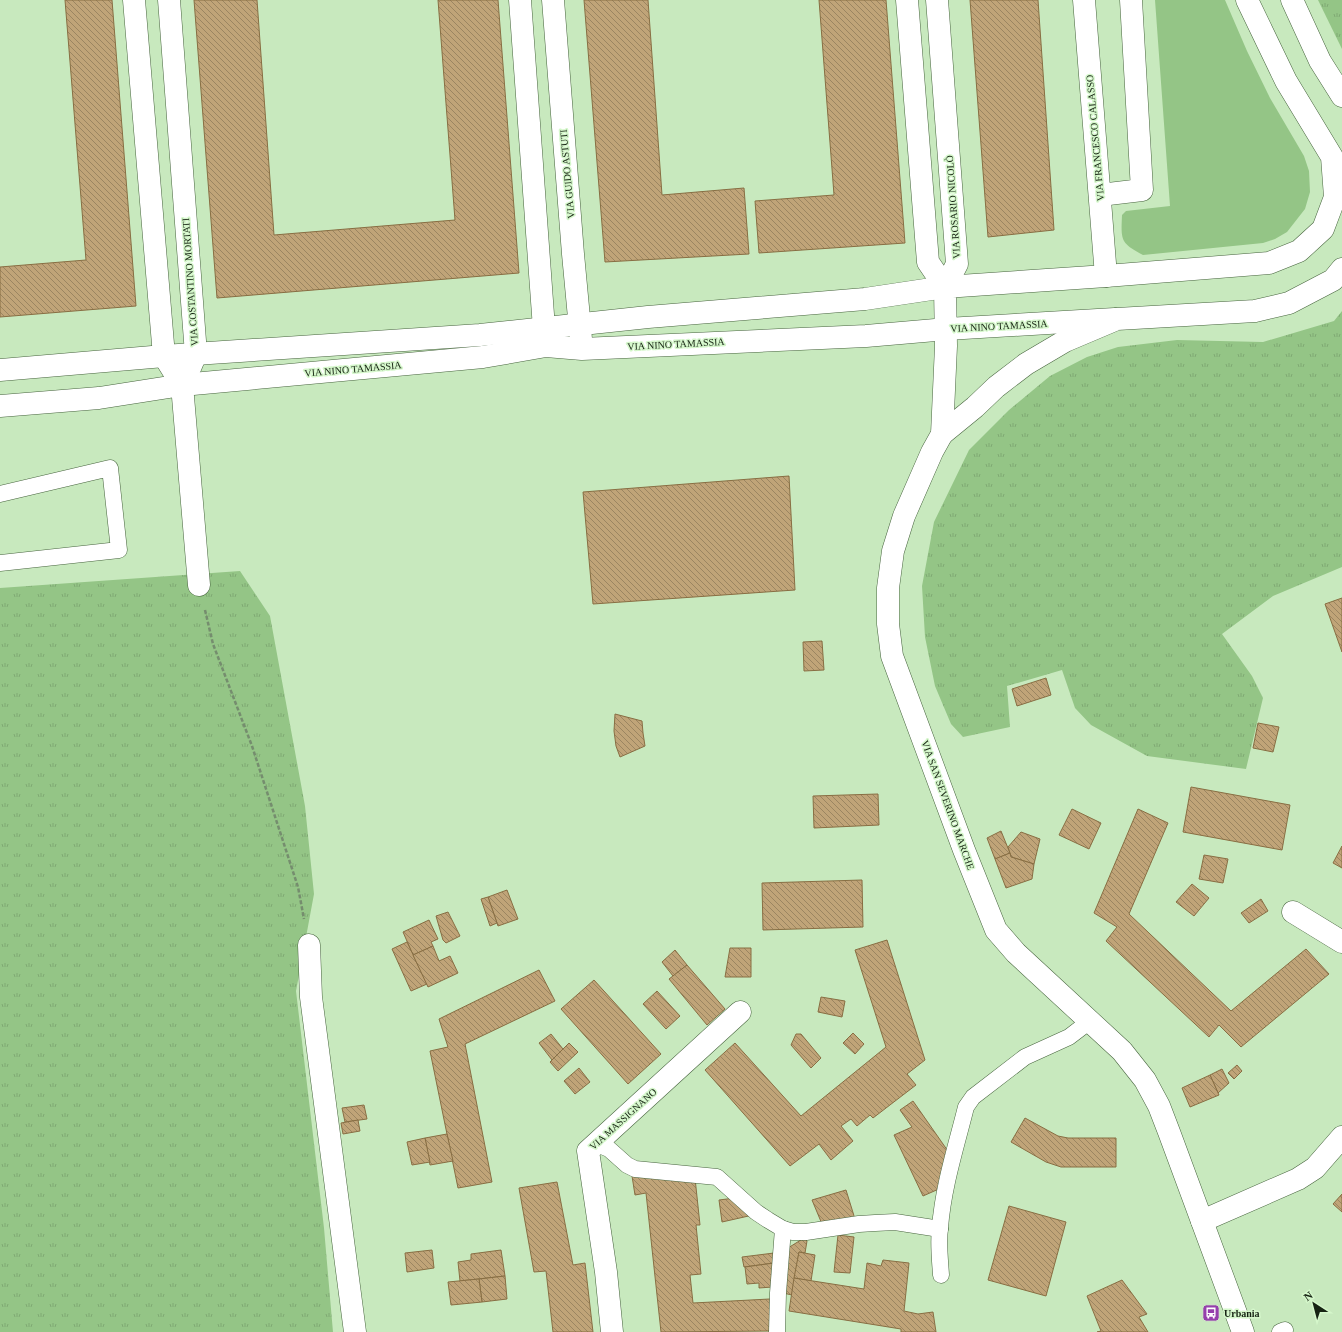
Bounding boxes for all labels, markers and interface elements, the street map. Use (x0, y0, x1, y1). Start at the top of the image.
street label: VIA FRANCESCO CALASSO (1084, 74, 1106, 202)
street label: VIA GUIDO ASTUTI (558, 129, 576, 219)
street label: VIA ROSARIO NICOLÒ (944, 155, 962, 259)
street label: VIA COSTANTINO MORTATI (180, 218, 200, 346)
street label: VIA NINO TAMASSIA (950, 318, 1049, 334)
street label: VIA NINO TAMASSIA (627, 336, 726, 352)
street label: VIA NINO TAMASSIA (304, 359, 403, 379)
street label: VIA SAN SEVERINO MARCHE (919, 739, 977, 871)
street label: VIA MASSIGNANO (587, 1086, 659, 1152)
north arrow (1294, 1284, 1334, 1324)
text: N (1301, 1289, 1315, 1303)
bus stop icon: Urbania (1201, 1303, 1221, 1323)
place label: Urbania (1224, 1308, 1260, 1319)

